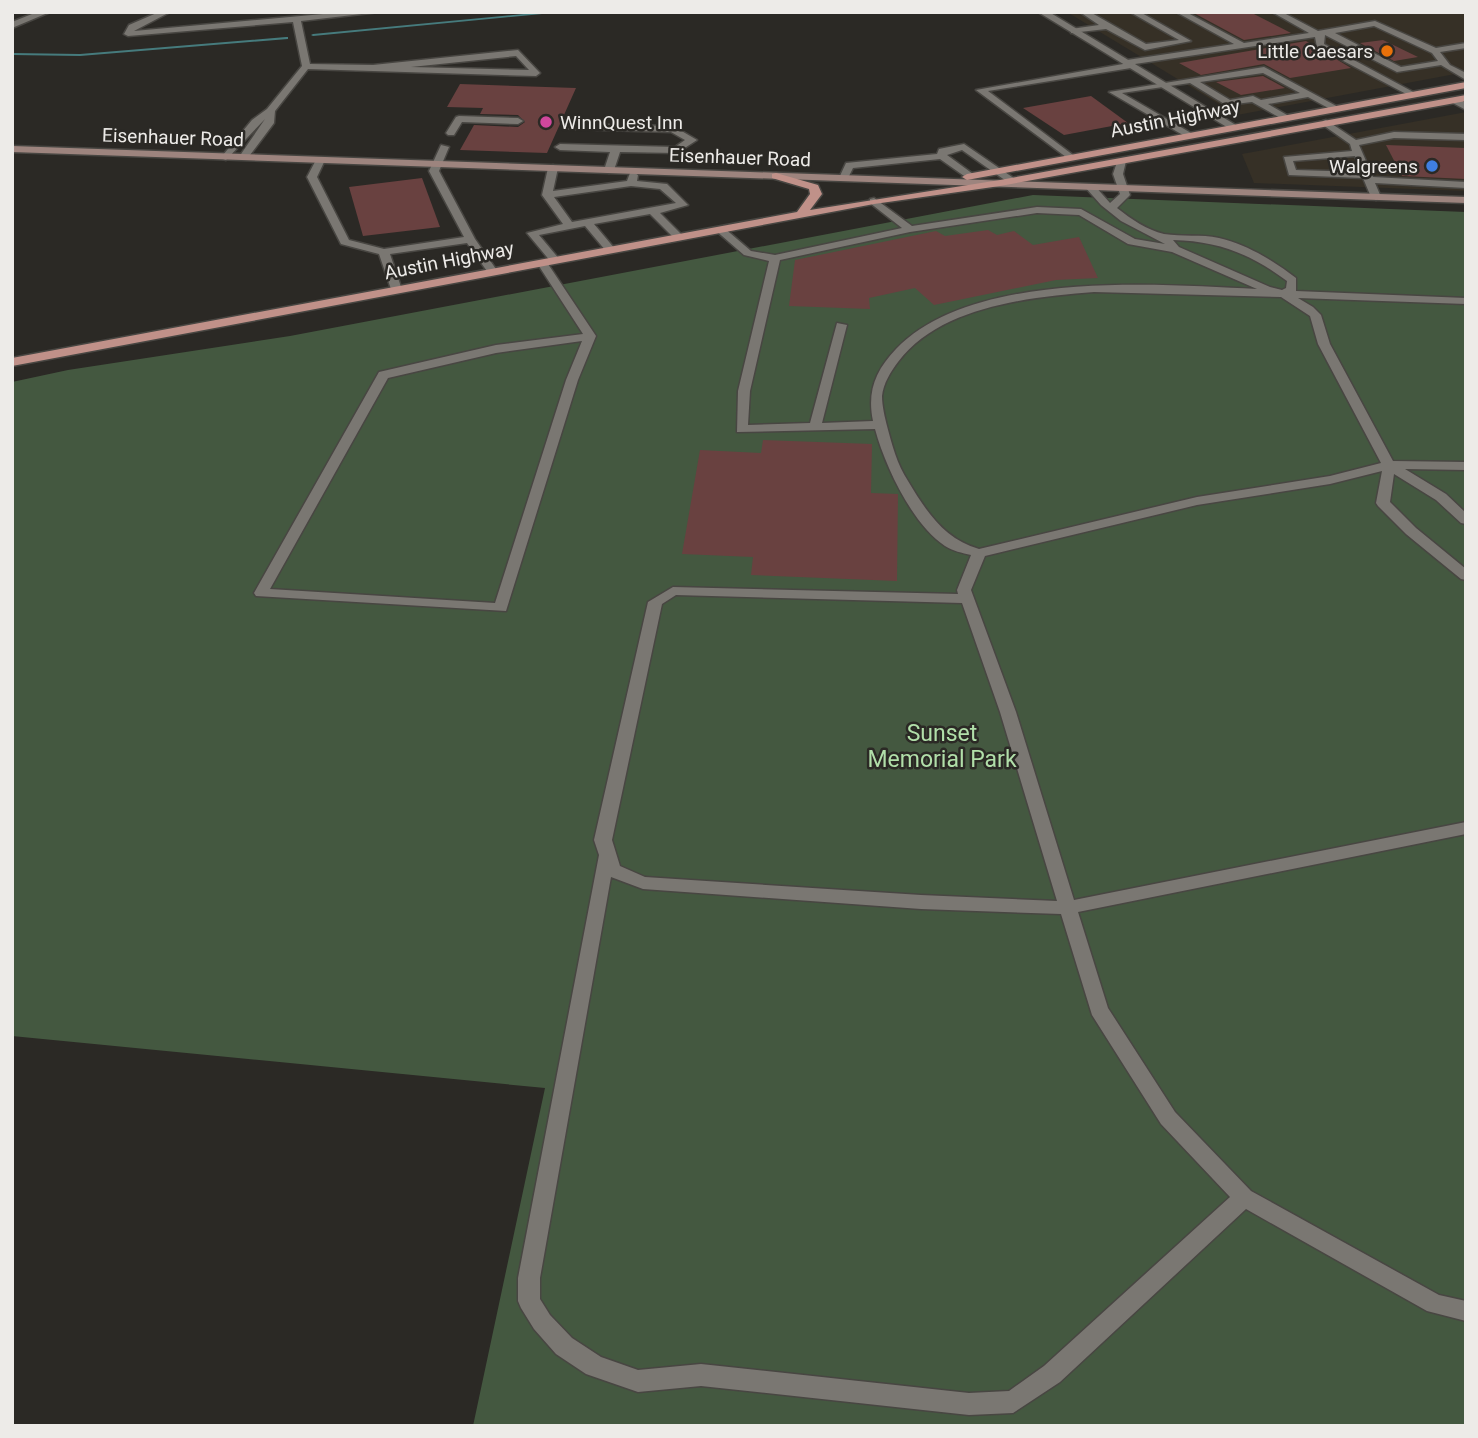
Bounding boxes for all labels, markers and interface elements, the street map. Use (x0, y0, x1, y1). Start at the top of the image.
place label: Little Caesars (1257, 40, 1373, 63)
marker: Little Caesars (1379, 43, 1395, 59)
street label: Austin Highway (1108, 95, 1242, 142)
place label: WinnQuest Inn (560, 111, 683, 134)
marker: WinnQuest Inn (538, 114, 554, 130)
street label: Eisenhauer Road (102, 124, 244, 151)
street label: Eisenhauer Road (669, 144, 811, 171)
place label: Walgreens (1329, 155, 1418, 178)
marker: Walgreens (1424, 158, 1440, 174)
street label: Austin Highway (382, 237, 516, 284)
park label: Sunset Memorial Park (867, 720, 1017, 773)

